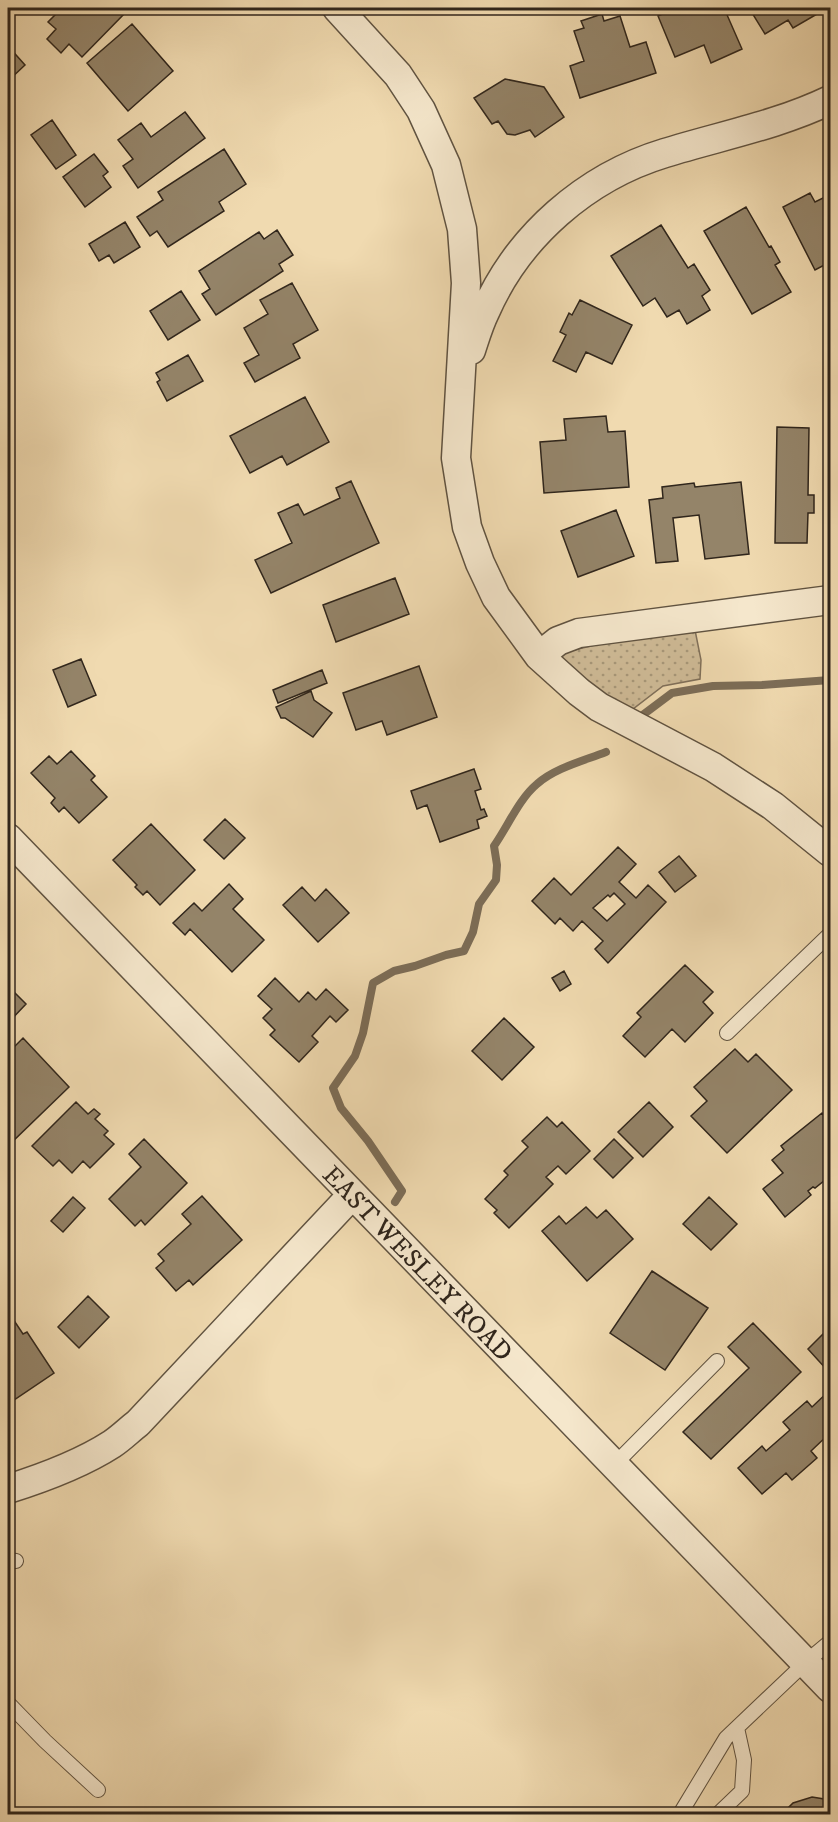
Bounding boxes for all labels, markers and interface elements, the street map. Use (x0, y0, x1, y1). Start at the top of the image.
street label: EAST WESLEY ROAD (315, 1159, 519, 1369)

